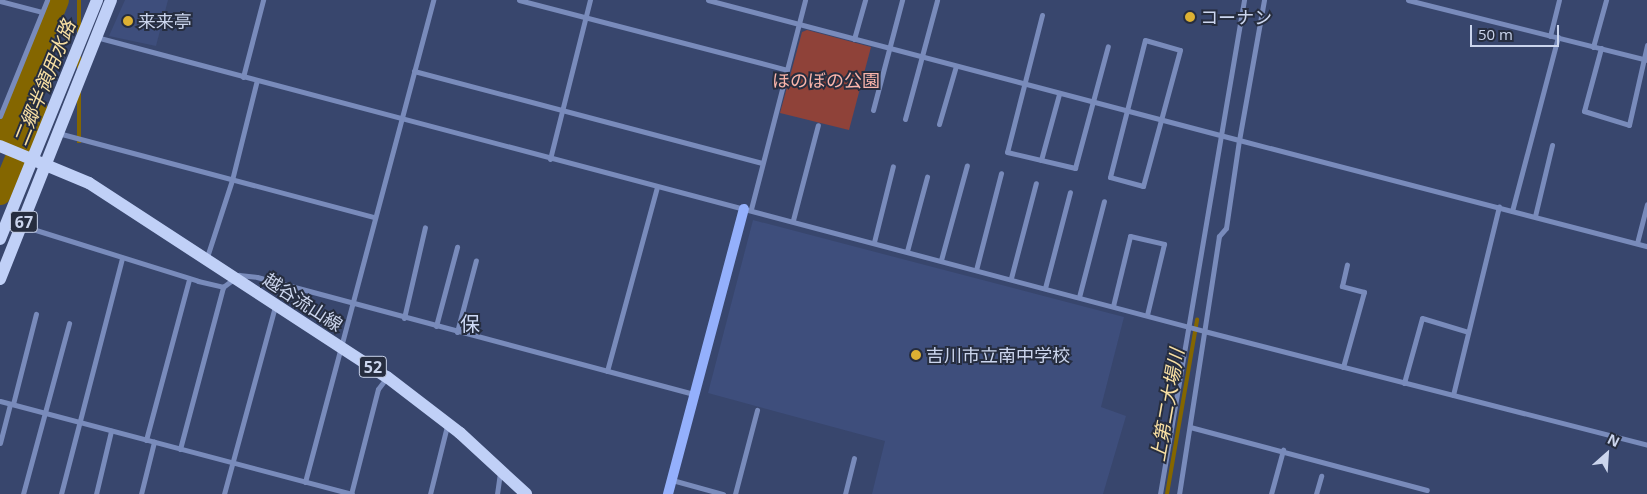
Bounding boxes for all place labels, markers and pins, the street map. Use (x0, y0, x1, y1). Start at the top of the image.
place label: コーナン (1200, 6, 1272, 28)
place label: 来来亭 (138, 10, 192, 32)
marker: コーナン (1184, 11, 1196, 23)
marker: 来来亭 (122, 15, 134, 27)
place label: 吉川市立南中学校 (926, 344, 1070, 366)
marker: 吉川市立南中学校 (910, 349, 922, 361)

